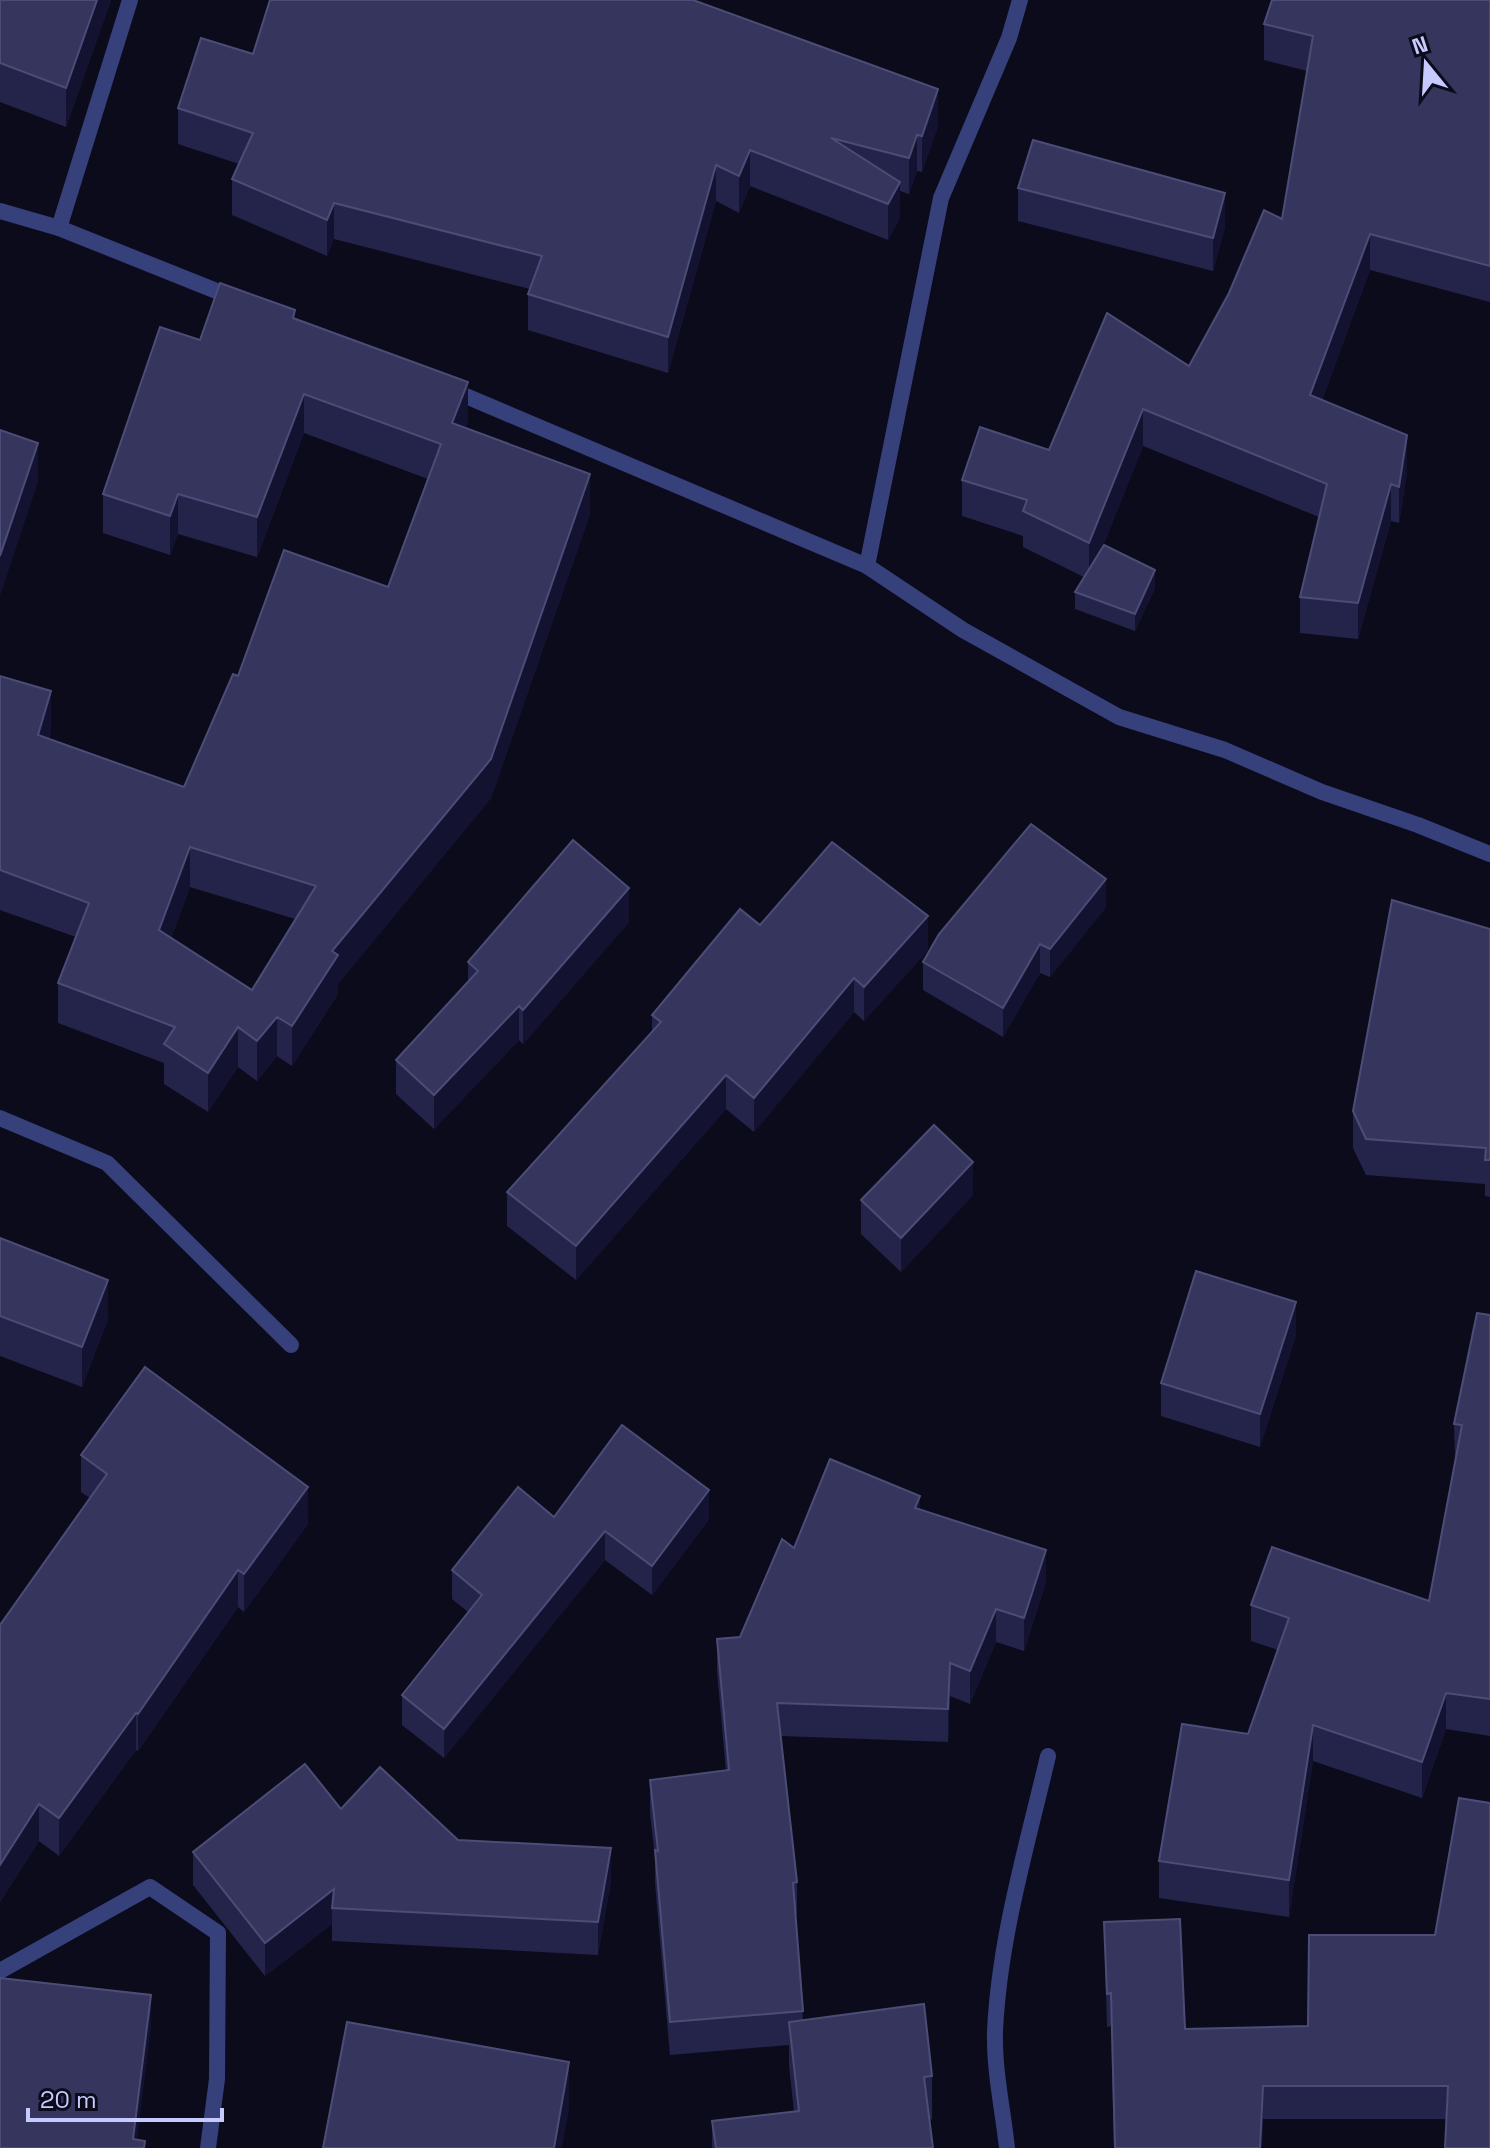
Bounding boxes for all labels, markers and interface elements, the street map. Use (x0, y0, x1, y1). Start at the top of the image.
north arrow (1386, 24, 1466, 104)
text: N (1408, 29, 1431, 61)
scale bar (28, 2072, 222, 2122)
text: 20 m (40, 2084, 97, 2115)

